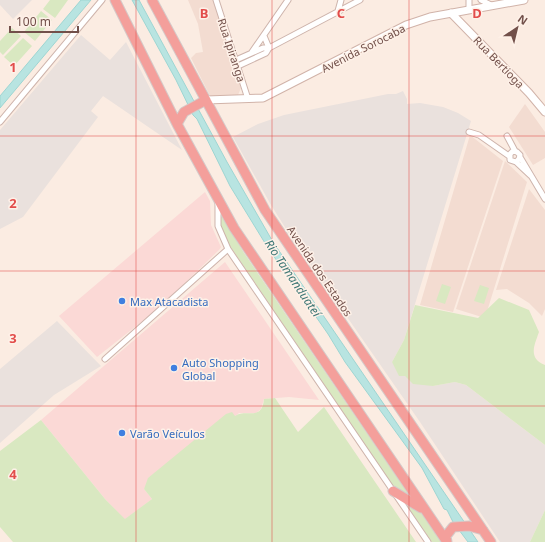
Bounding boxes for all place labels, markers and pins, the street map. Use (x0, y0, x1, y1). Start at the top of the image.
place label: Max Atacadista (130, 294, 208, 309)
marker: Max Atacadista (117, 296, 127, 306)
place label: Auto Shopping Global (182, 355, 259, 383)
marker: Auto Shopping Global (169, 363, 179, 373)
place label: Varão Veículos (130, 426, 205, 441)
marker: Varão Veículos (117, 428, 127, 438)

